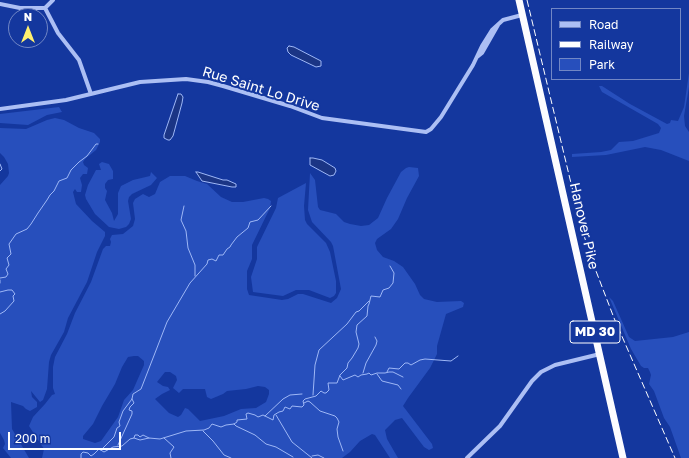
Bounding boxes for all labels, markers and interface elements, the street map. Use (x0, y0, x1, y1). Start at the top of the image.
north arrow (8, 8, 48, 48)
legend (551, 8, 681, 80)
text: N (24, 10, 32, 23)
text: Road (589, 17, 618, 32)
text: Railway (589, 37, 634, 52)
text: Park (589, 57, 615, 72)
street label: Rue Saint Lo Drive (200, 63, 322, 115)
street label: Hanover Pike (566, 181, 602, 271)
road number: MD 30 (570, 321, 620, 343)
scale bar (10, 424, 123, 450)
text: 200 m (15, 431, 50, 446)

